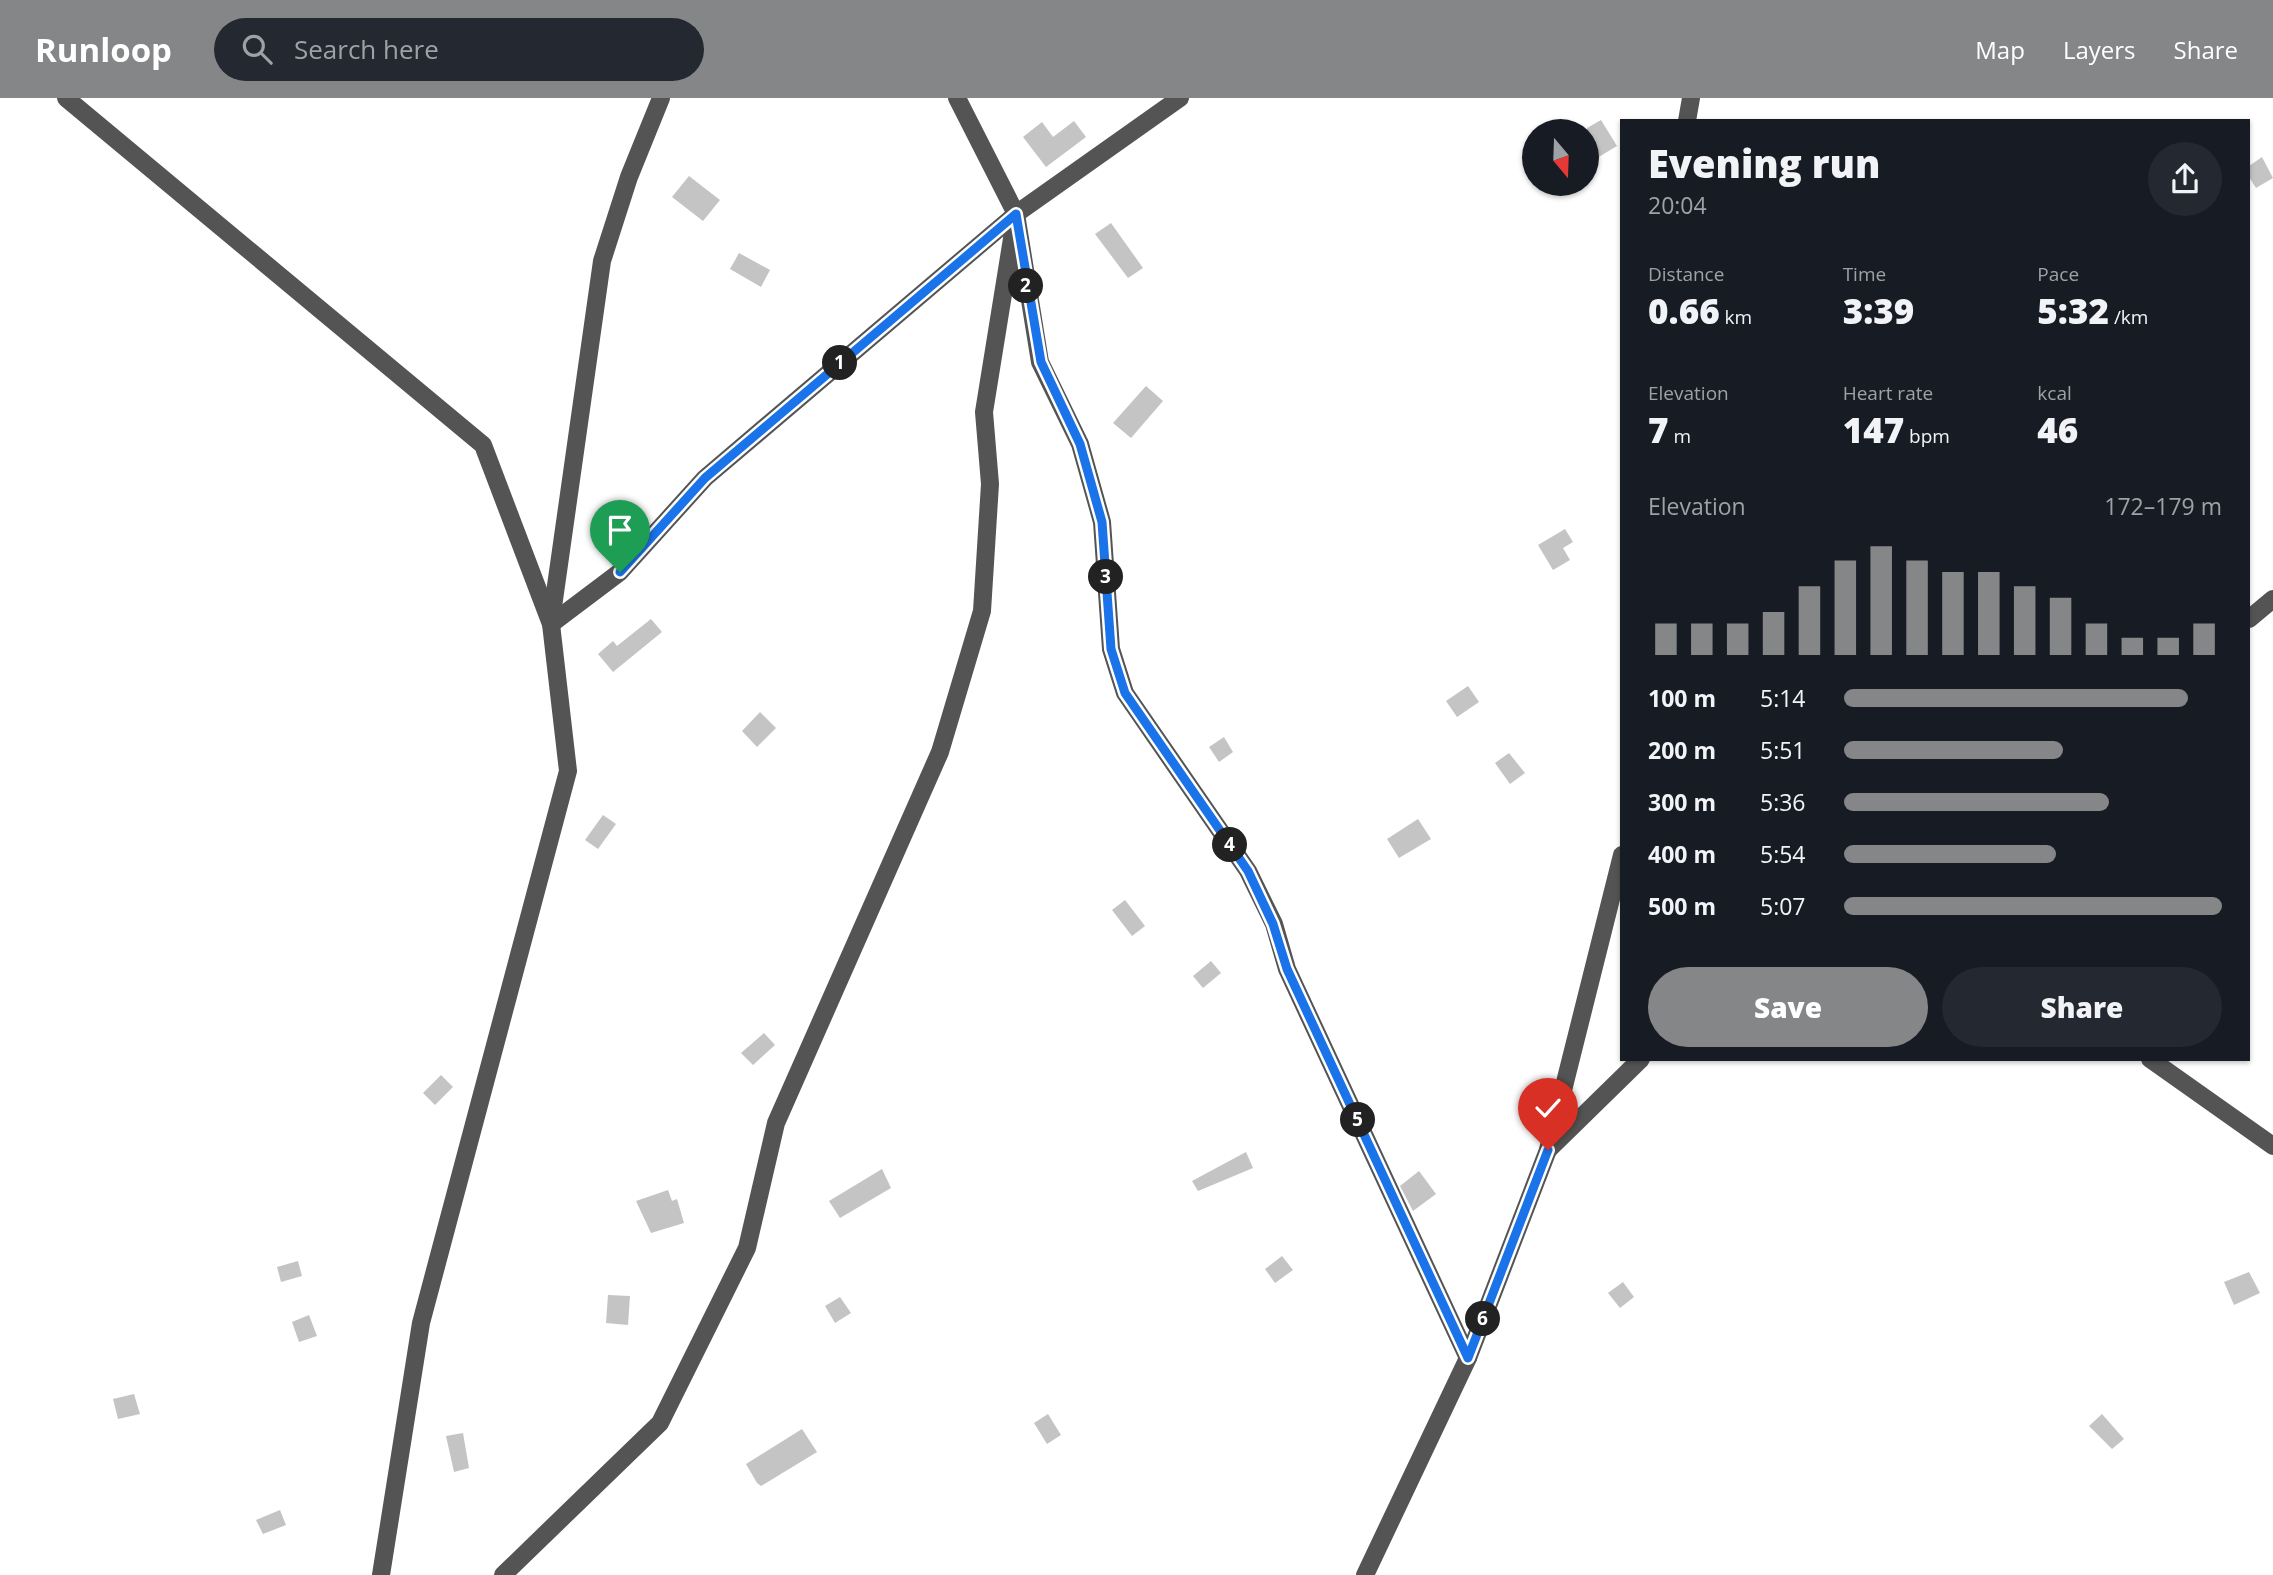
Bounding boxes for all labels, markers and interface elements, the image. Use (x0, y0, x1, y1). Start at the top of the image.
search box (214, 18, 704, 81)
text: Runloop (35, 27, 172, 72)
icon: search (238, 30, 276, 68)
text: Search here (294, 31, 439, 67)
text: Map (1975, 33, 2025, 66)
text: Layers (2063, 33, 2136, 66)
text: Share (2174, 33, 2238, 66)
north arrow (1522, 119, 1600, 196)
map controls (1522, 119, 1599, 196)
text: Evening run (1648, 137, 1880, 189)
button: share (2148, 142, 2222, 216)
text: 20:04 (1648, 189, 1707, 221)
text: Distance (1648, 261, 1724, 287)
text: Time (1843, 261, 1886, 287)
text: Pace (2037, 261, 2079, 287)
pin: 2 (1009, 268, 1044, 304)
text: 2 (1020, 272, 1031, 298)
text: 0.66 (1648, 287, 1720, 334)
text: 3:39 (1843, 287, 1914, 334)
text: 5:32 (2037, 287, 2109, 334)
text: km (1720, 304, 1752, 330)
text: /km (2109, 304, 2148, 330)
pin: 1 (822, 345, 858, 380)
text: 1 (834, 349, 845, 375)
text: Elevation (1648, 380, 1729, 406)
text: Heart rate (1843, 380, 1933, 406)
text: kcal (2037, 380, 2072, 406)
text: 7 (1648, 406, 1669, 453)
text: 147 (1843, 406, 1904, 453)
text: 46 (2037, 406, 2078, 453)
text: m (1669, 423, 1691, 449)
text: bpm (1904, 423, 1950, 449)
text: Elevation (1648, 490, 1746, 522)
text: 172–179 m (2104, 490, 2222, 522)
pin (590, 500, 650, 572)
icon: arrive (601, 511, 639, 549)
pin: 3 (1088, 560, 1124, 594)
text: 3 (1100, 563, 1111, 589)
text: 100 m (1648, 682, 1716, 714)
text: 5:14 (1760, 682, 1806, 714)
text: 200 m (1648, 734, 1716, 766)
text: 5:51 (1760, 734, 1806, 766)
text: 300 m (1648, 786, 1716, 818)
text: 5:36 (1760, 786, 1806, 818)
pin: 4 (1212, 828, 1248, 862)
text: 4 (1224, 831, 1235, 857)
text: 400 m (1648, 838, 1716, 870)
text: 5:54 (1760, 838, 1806, 870)
text: 500 m (1648, 890, 1716, 922)
text: 5:07 (1760, 890, 1806, 922)
button: Save (1648, 967, 1928, 1047)
button: Share (1942, 967, 2222, 1047)
pin (1518, 1078, 1578, 1150)
icon: check (1529, 1089, 1567, 1127)
pin: 5 (1340, 1102, 1376, 1138)
text: 5 (1352, 1106, 1363, 1132)
pin: 6 (1466, 1302, 1500, 1336)
text: 6 (1477, 1305, 1488, 1331)

